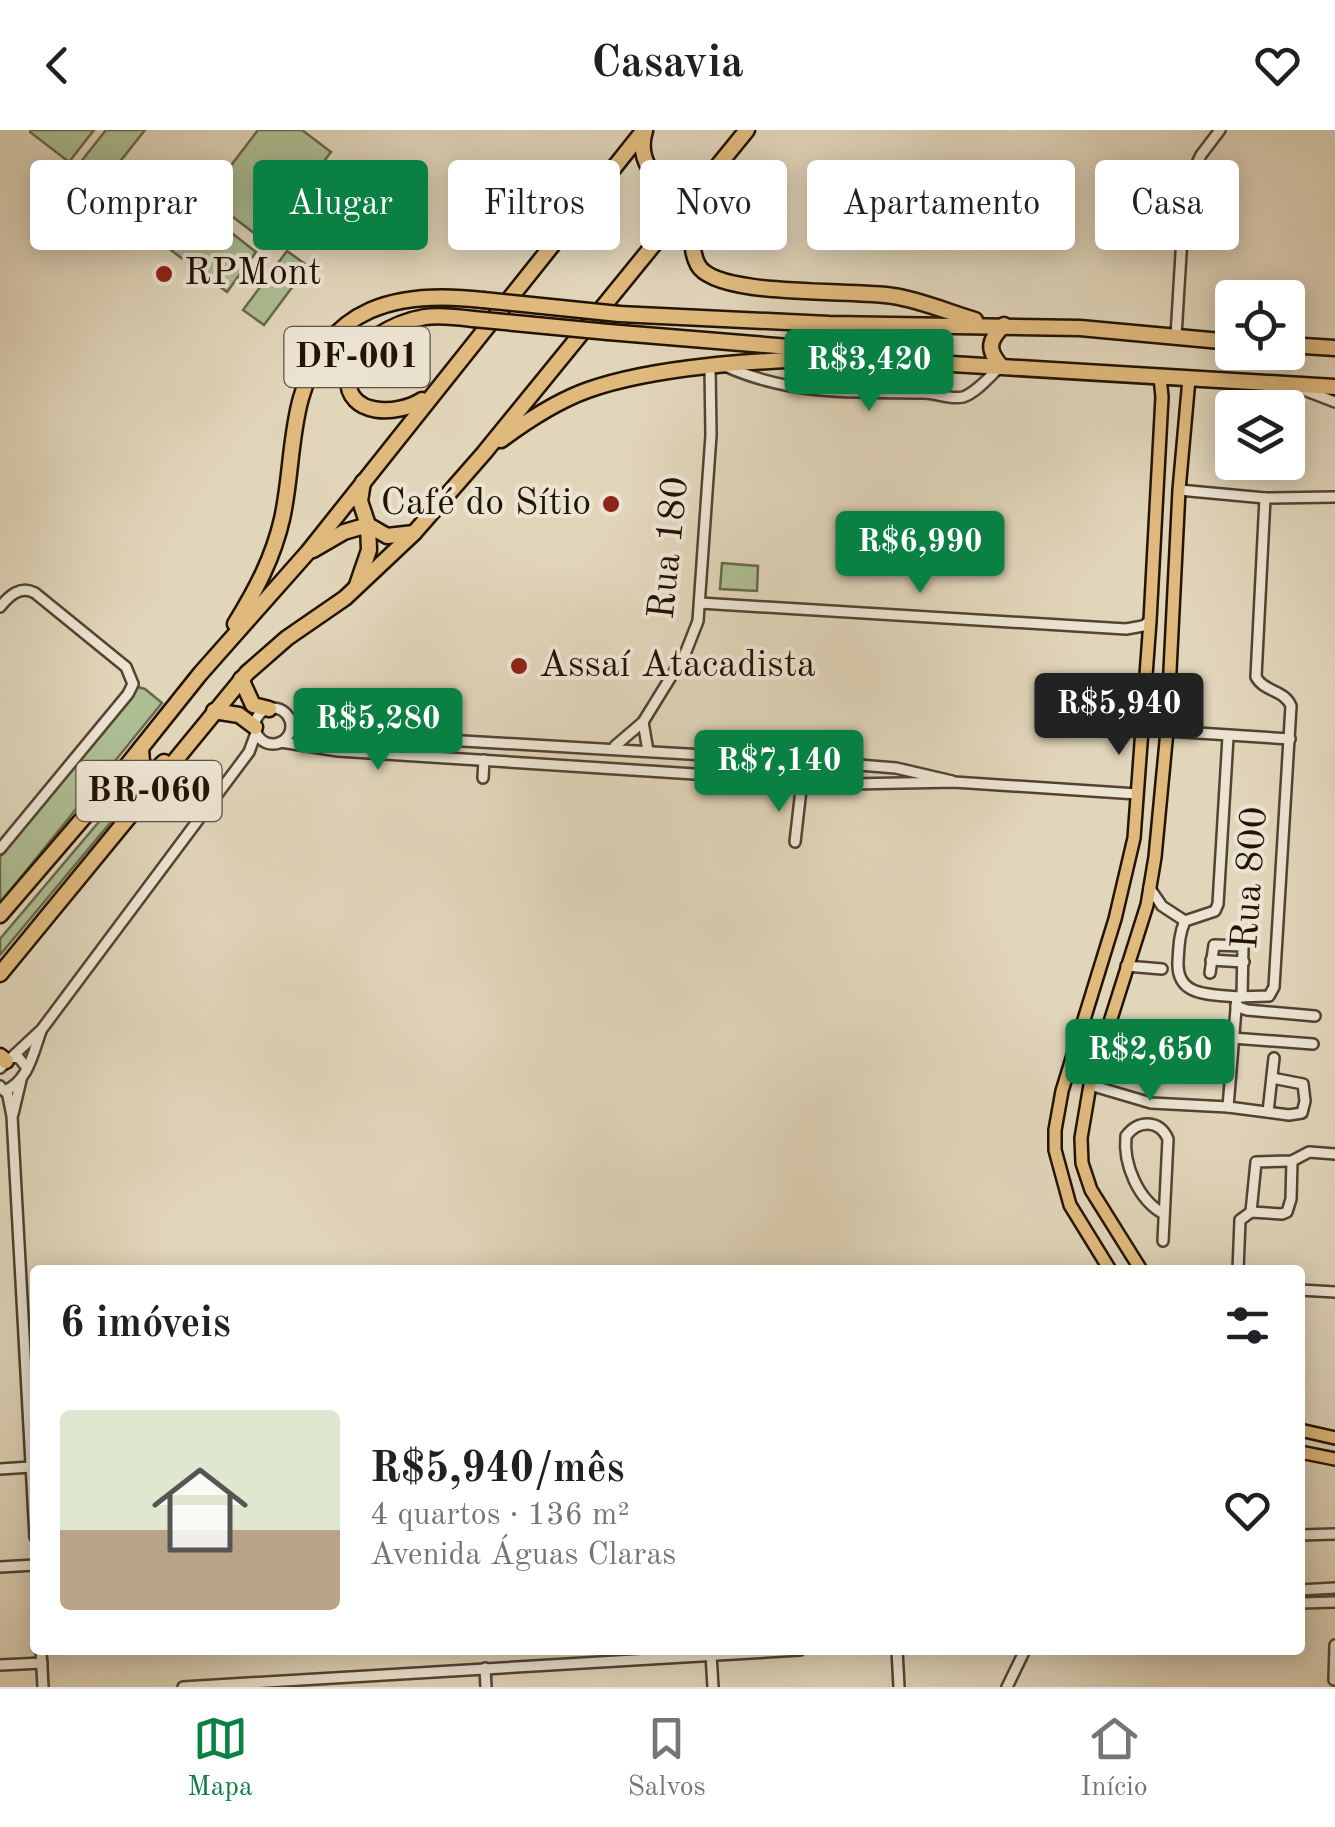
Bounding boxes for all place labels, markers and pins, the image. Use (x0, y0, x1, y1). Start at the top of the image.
place label: RPMont (184, 255, 322, 293)
marker: RPMont (153, 263, 175, 285)
pin: R$3,420 (777, 329, 961, 414)
place label: Café do Sítio (381, 485, 591, 523)
marker: Café do Sítio (600, 493, 622, 515)
pin: R$6,990 (828, 511, 1012, 596)
place label: Assaí Atacadista (539, 647, 816, 685)
marker: Assaí Atacadista (508, 655, 530, 677)
pin: R$5,940 (1027, 673, 1211, 758)
pin: R$5,280 (286, 688, 470, 773)
pin: R$7,140 (687, 730, 871, 815)
pin: R$2,650 (1058, 1019, 1242, 1104)

